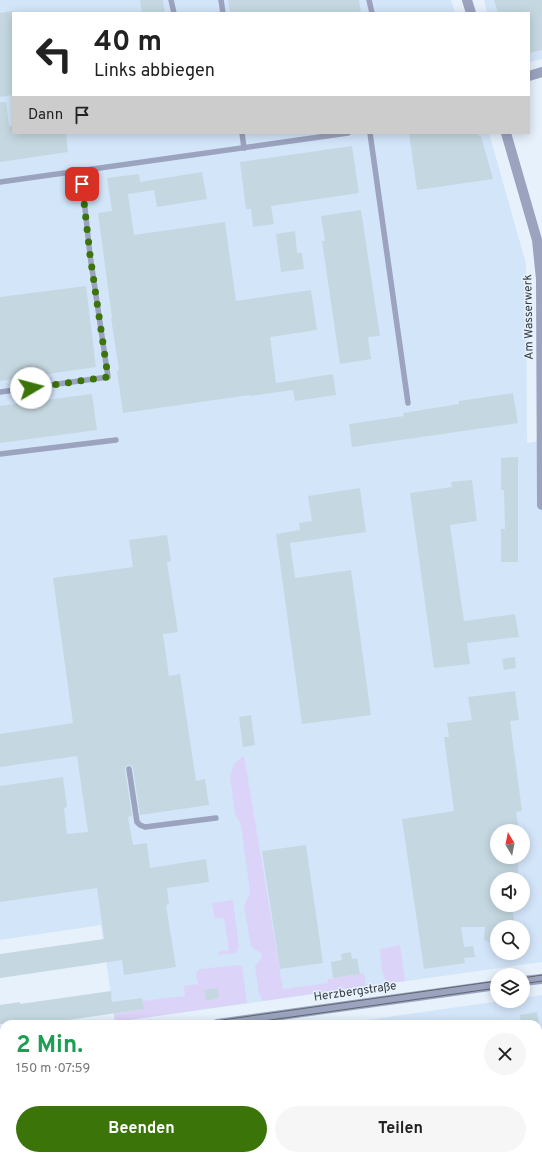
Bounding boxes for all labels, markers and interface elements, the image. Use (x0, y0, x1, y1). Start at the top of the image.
text: 40 m (94, 25, 162, 61)
icon: left (28, 28, 80, 80)
text: Links abbiegen (94, 60, 215, 83)
icon: arrive (71, 104, 93, 126)
text: Dann (28, 106, 63, 125)
pin (65, 167, 99, 201)
icon: arrive (71, 173, 93, 195)
street label: Am Wasserwerk (520, 274, 538, 360)
position arrow (10, 367, 52, 409)
north arrow (490, 824, 530, 864)
map controls (490, 824, 530, 1008)
button: sound (490, 872, 530, 912)
button: search (490, 920, 530, 960)
button: layers (490, 968, 530, 1008)
street label: Herzbergstraße (313, 978, 398, 1006)
text: 2 Min. (16, 1031, 83, 1061)
button: close (484, 1033, 526, 1075)
text: 150 m · 07:59 (16, 1061, 90, 1077)
button: Beenden (16, 1106, 267, 1152)
button: Teilen (275, 1106, 526, 1152)

